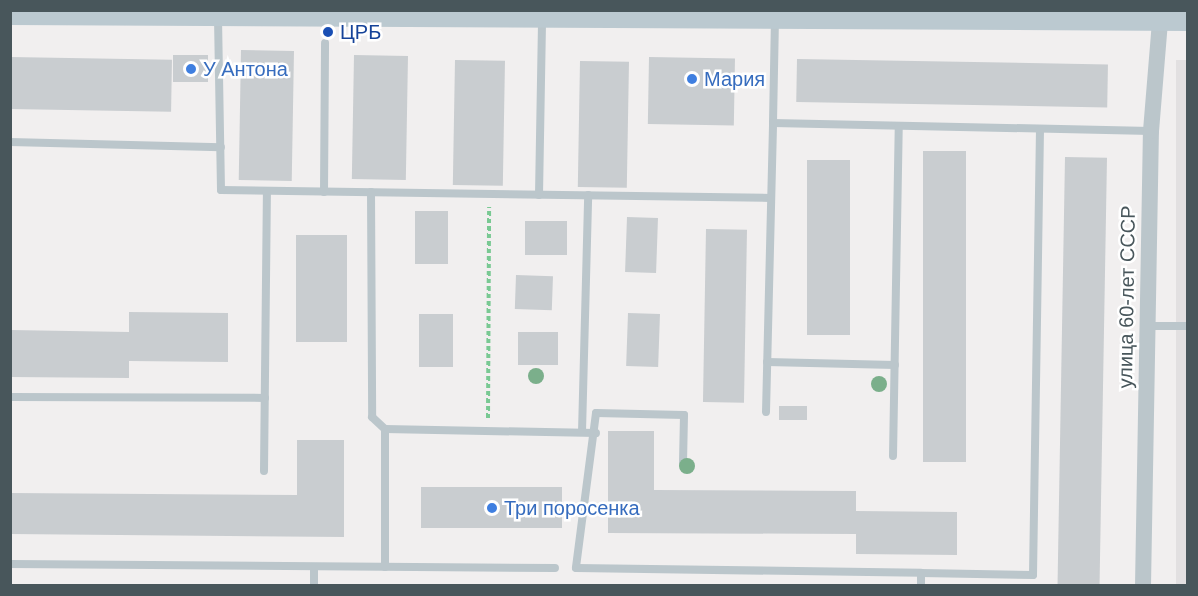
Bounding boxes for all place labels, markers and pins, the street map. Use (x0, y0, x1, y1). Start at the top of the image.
place label: ЦРБ (340, 20, 381, 44)
marker: ЦРБ (321, 25, 335, 39)
place label: У Антона (203, 57, 288, 81)
marker: У Антона (184, 62, 198, 76)
place label: Мария (704, 67, 765, 91)
marker: Мария (685, 72, 699, 86)
place label: Три поросенка (504, 496, 640, 520)
marker: Три поросенка (485, 501, 499, 515)

